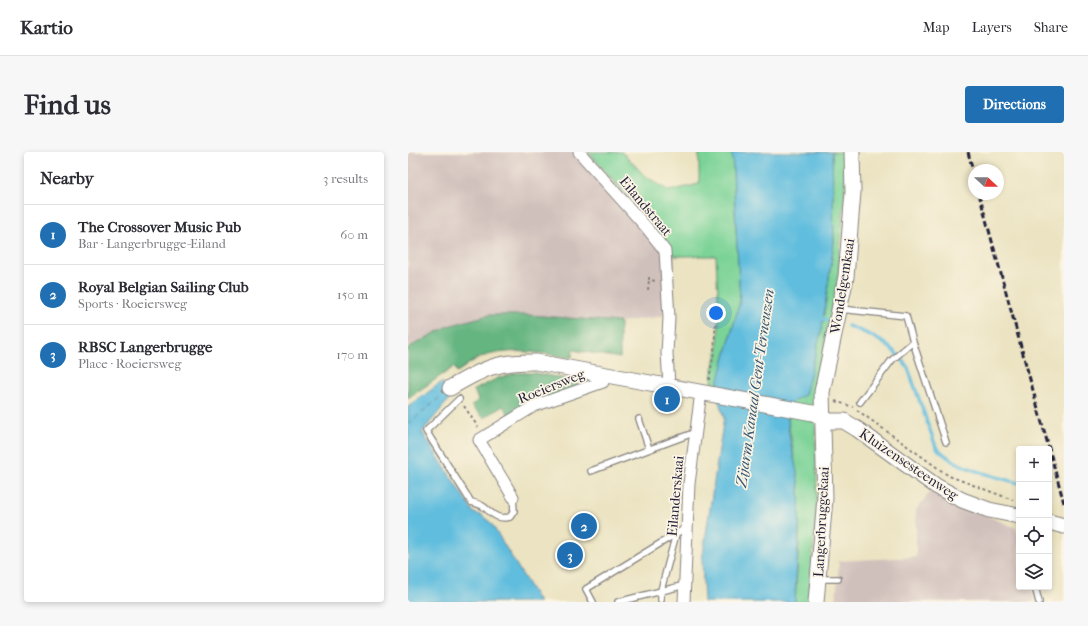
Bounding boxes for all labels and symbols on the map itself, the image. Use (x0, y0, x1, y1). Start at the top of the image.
north arrow (968, 164, 1004, 200)
street label: Eilandstraat (616, 173, 676, 240)
street label: Wondelgemkaai (826, 237, 858, 336)
water label: Zijarm Kanaal Gent-Terneuzen (732, 288, 778, 489)
your location (706, 303, 726, 323)
street label: Roeiersweg (515, 365, 588, 408)
pin: 1 (654, 384, 680, 414)
street label: Kluizensesteenweg (856, 425, 962, 504)
street label: Eilanderskaai (663, 455, 687, 537)
street label: Langerbruggekaai (810, 466, 833, 578)
pin: 2 (571, 511, 597, 541)
pin: 3 (557, 540, 583, 570)

